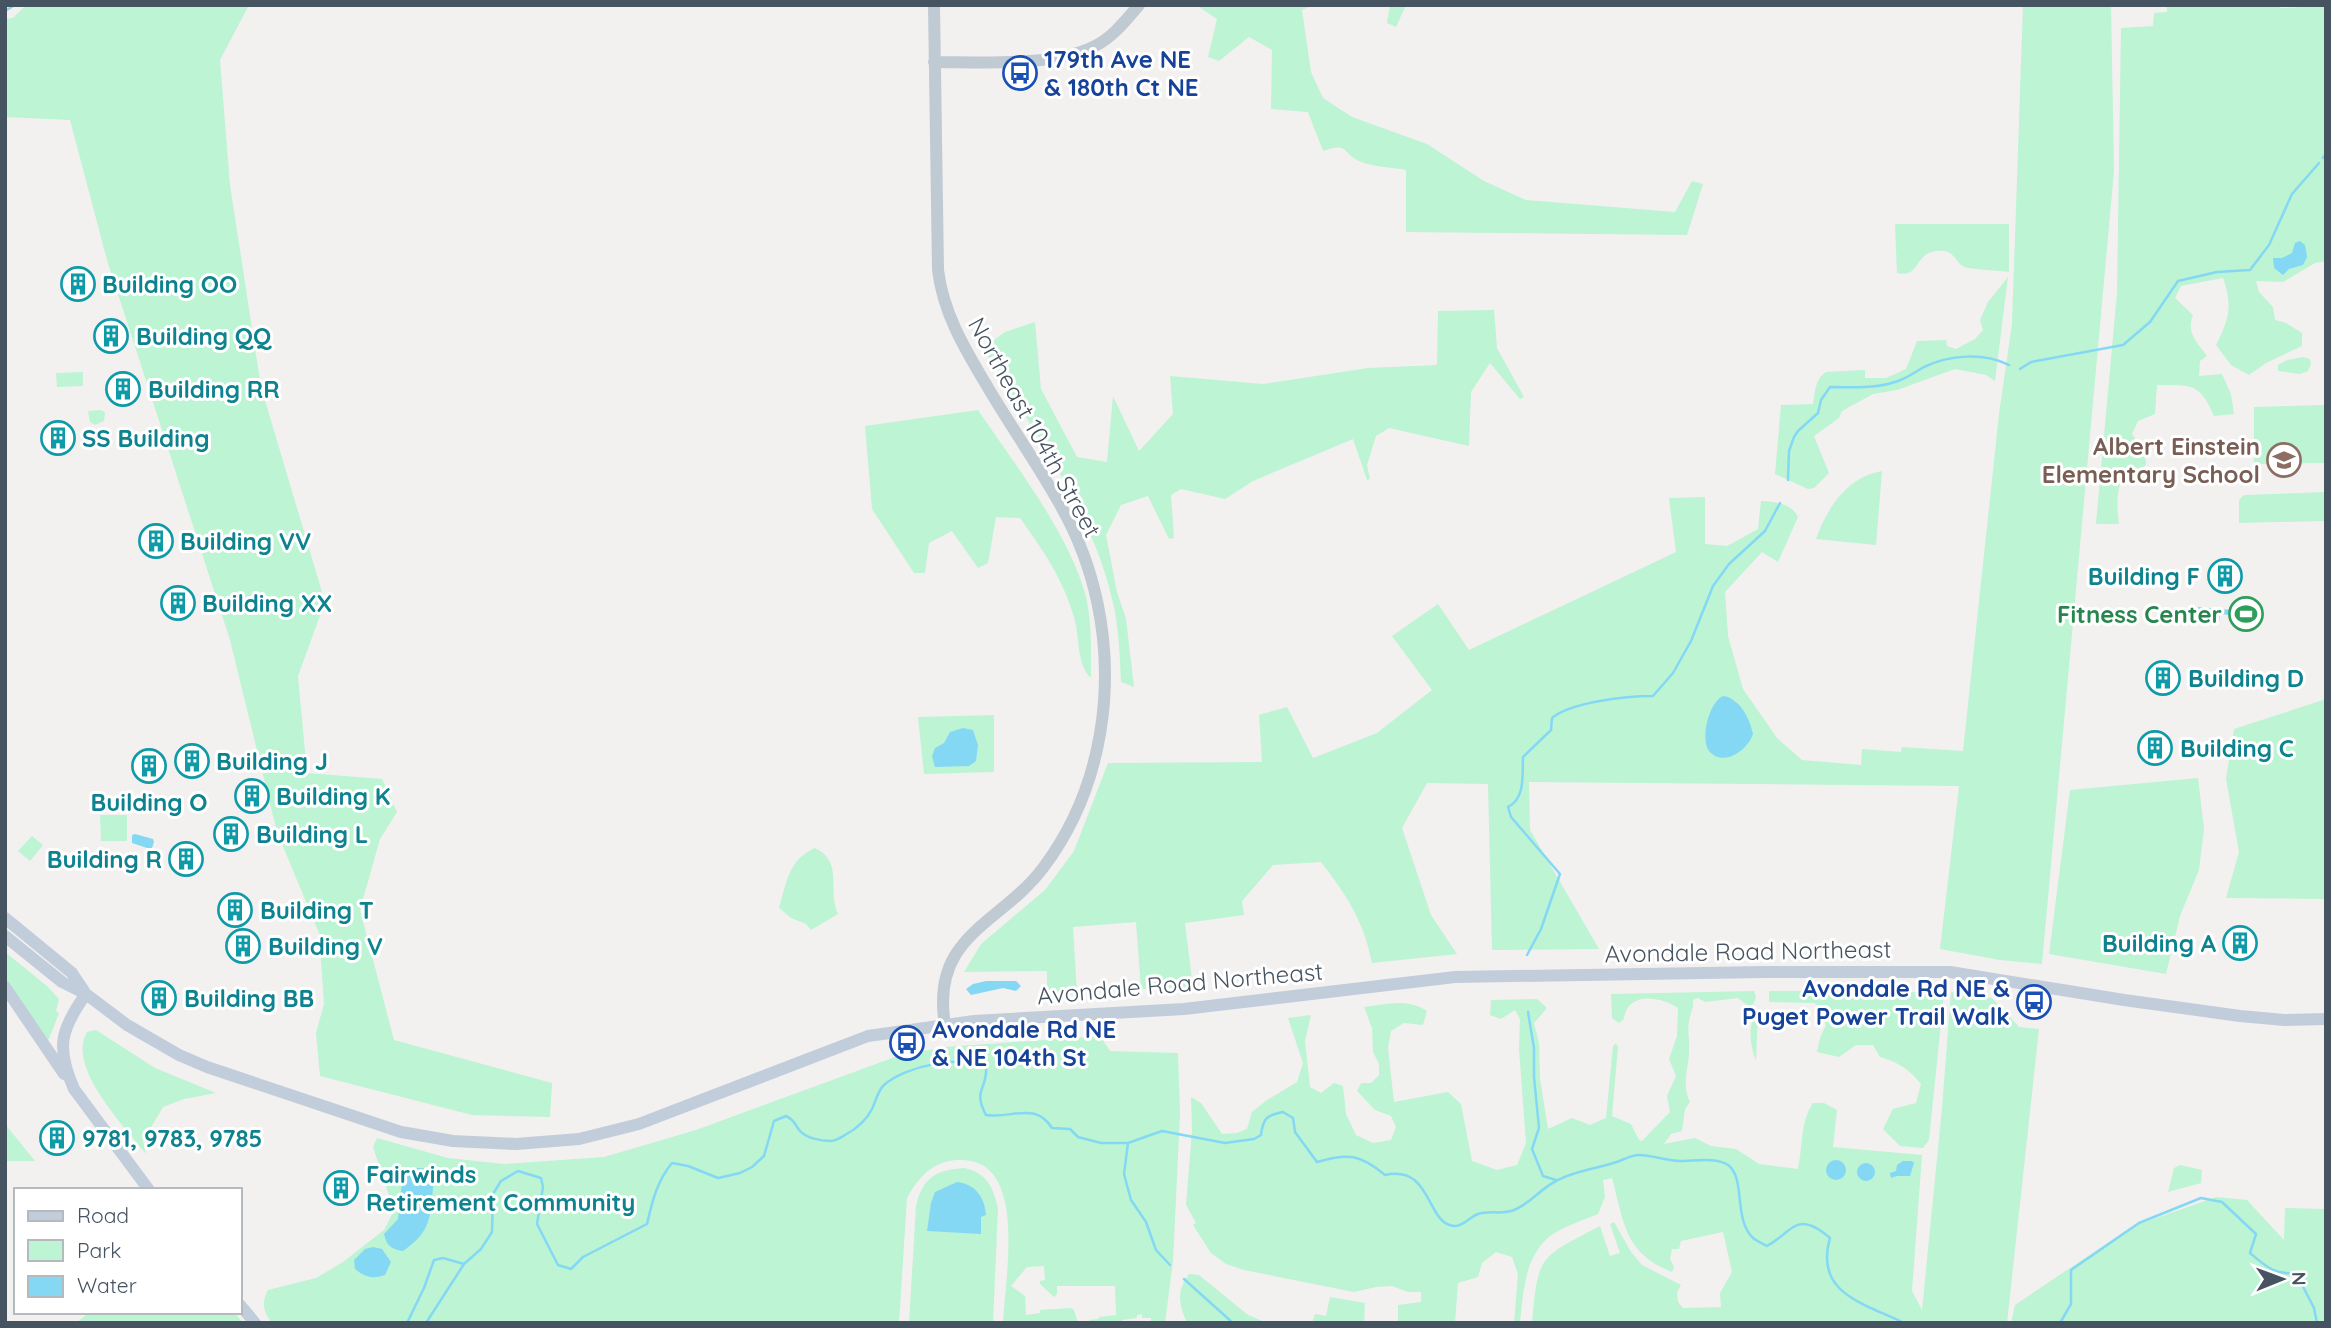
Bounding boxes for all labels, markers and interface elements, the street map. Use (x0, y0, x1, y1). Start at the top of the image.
place label: 179th Ave NE & 180th Ct NE (1044, 44, 1199, 102)
bus stop icon: 179th Ave NE & 180th Ct NE (1001, 54, 1039, 92)
building icon: Building OO (59, 265, 97, 303)
place label: Building OO (102, 269, 237, 299)
street label: Northeast 104th Street (962, 312, 1108, 542)
building icon: Building QQ (92, 317, 130, 355)
place label: Building QQ (136, 321, 272, 351)
building icon: Building RR (104, 370, 142, 408)
place label: Building RR (148, 374, 280, 404)
building icon: SS Building (39, 419, 77, 457)
place label: SS Building (82, 423, 209, 453)
place label: Albert Einstein Elementary School (2042, 431, 2260, 489)
school or university icon: Albert Einstein Elementary School (2265, 441, 2303, 479)
building icon: Building VV (137, 522, 175, 560)
place label: Building VV (180, 526, 311, 556)
building icon: Building F (2206, 557, 2244, 595)
place label: Building F (2088, 561, 2200, 591)
building icon: Building XX (159, 584, 197, 622)
place label: Building XX (202, 588, 332, 618)
sports icon: Fitness Center (2227, 595, 2265, 633)
place label: Fitness Center (2057, 599, 2222, 629)
building icon: Building D (2144, 659, 2182, 697)
place label: Building D (2188, 663, 2304, 693)
building icon: Building C (2136, 729, 2174, 767)
place label: Building C (2180, 733, 2294, 763)
building icon: Building J (173, 742, 211, 780)
place label: Building J (216, 746, 328, 776)
building icon: Building O (130, 747, 168, 785)
building icon: Building K (233, 777, 271, 815)
place label: Building K (276, 781, 391, 811)
place label: Building O (91, 787, 208, 817)
building icon: Building L (212, 815, 250, 853)
place label: Building L (256, 819, 368, 849)
building icon: Building R (167, 840, 205, 878)
place label: Building R (47, 844, 162, 874)
building icon: Building T (216, 891, 254, 929)
place label: Building T (260, 895, 374, 925)
building icon: Building A (2221, 924, 2259, 962)
building icon: Building V (224, 927, 262, 965)
place label: Building A (2102, 928, 2217, 958)
place label: Building V (268, 931, 383, 961)
street label: Avondale Road Northeast (1604, 933, 1892, 969)
street label: Avondale Road Northeast (1036, 956, 1324, 1010)
place label: Avondale Rd NE & Puget Power Trail Walk (1742, 973, 2010, 1031)
building icon: Building BB (140, 979, 178, 1017)
place label: Building BB (184, 983, 314, 1013)
bus stop icon: Avondale Rd NE & Puget Power Trail Walk (2015, 983, 2053, 1021)
place label: Avondale Rd NE & NE 104th St (932, 1014, 1116, 1072)
bus stop icon: Avondale Rd NE & NE 104th St (888, 1024, 926, 1062)
building icon: 9781, 9783, 9785 (38, 1119, 76, 1157)
place label: 9781, 9783, 9785 (82, 1123, 262, 1153)
place label: Fairwinds Retirement Community (366, 1159, 635, 1217)
building icon: Fairwinds Retirement Community (322, 1169, 360, 1207)
legend (14, 1188, 242, 1314)
text: Road (77, 1202, 129, 1228)
text: Park (77, 1237, 121, 1263)
north arrow (2247, 1244, 2317, 1314)
text: Water (77, 1272, 137, 1298)
text: N (2287, 1272, 2311, 1286)

